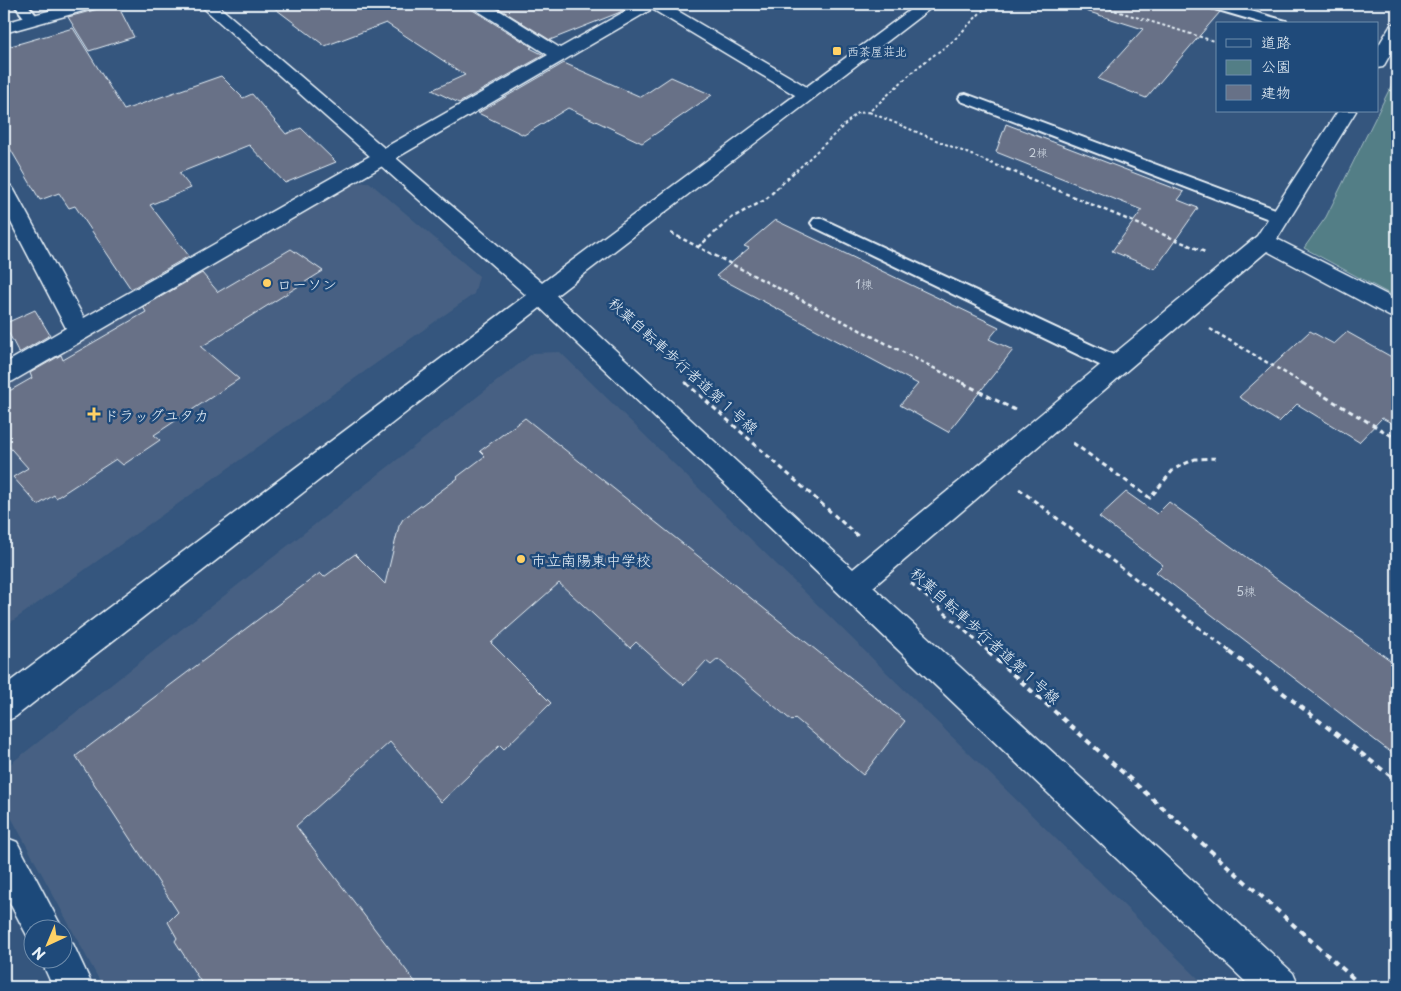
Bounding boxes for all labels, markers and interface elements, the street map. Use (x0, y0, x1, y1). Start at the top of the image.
legend (1216, 22, 1378, 112)
text: 道路 (1261, 30, 1291, 53)
place label: 西茶屋荘北 (847, 42, 907, 60)
marker: 西茶屋荘北 (831, 45, 843, 57)
text: 公園 (1261, 54, 1291, 77)
text: 建物 (1261, 80, 1291, 103)
house number: 2棟 (1029, 144, 1047, 161)
place label: ローソン (277, 272, 337, 295)
house number: 1棟 (855, 275, 873, 293)
marker: ローソン (261, 277, 273, 289)
street label: 秋葉自転車歩行者道第１号線 (604, 291, 764, 439)
place label: ドラッグユタカ (104, 403, 209, 426)
marker: ドラッグユタカ (88, 408, 100, 420)
place label: 市立南陽東中学校 (531, 548, 651, 571)
marker: 市立南陽東中学校 (515, 553, 527, 565)
street label: 秋葉自転車歩行者道第１号線 (906, 561, 1066, 709)
house number: 5棟 (1236, 582, 1256, 600)
north arrow (22, 918, 72, 968)
text: N (27, 942, 50, 965)

